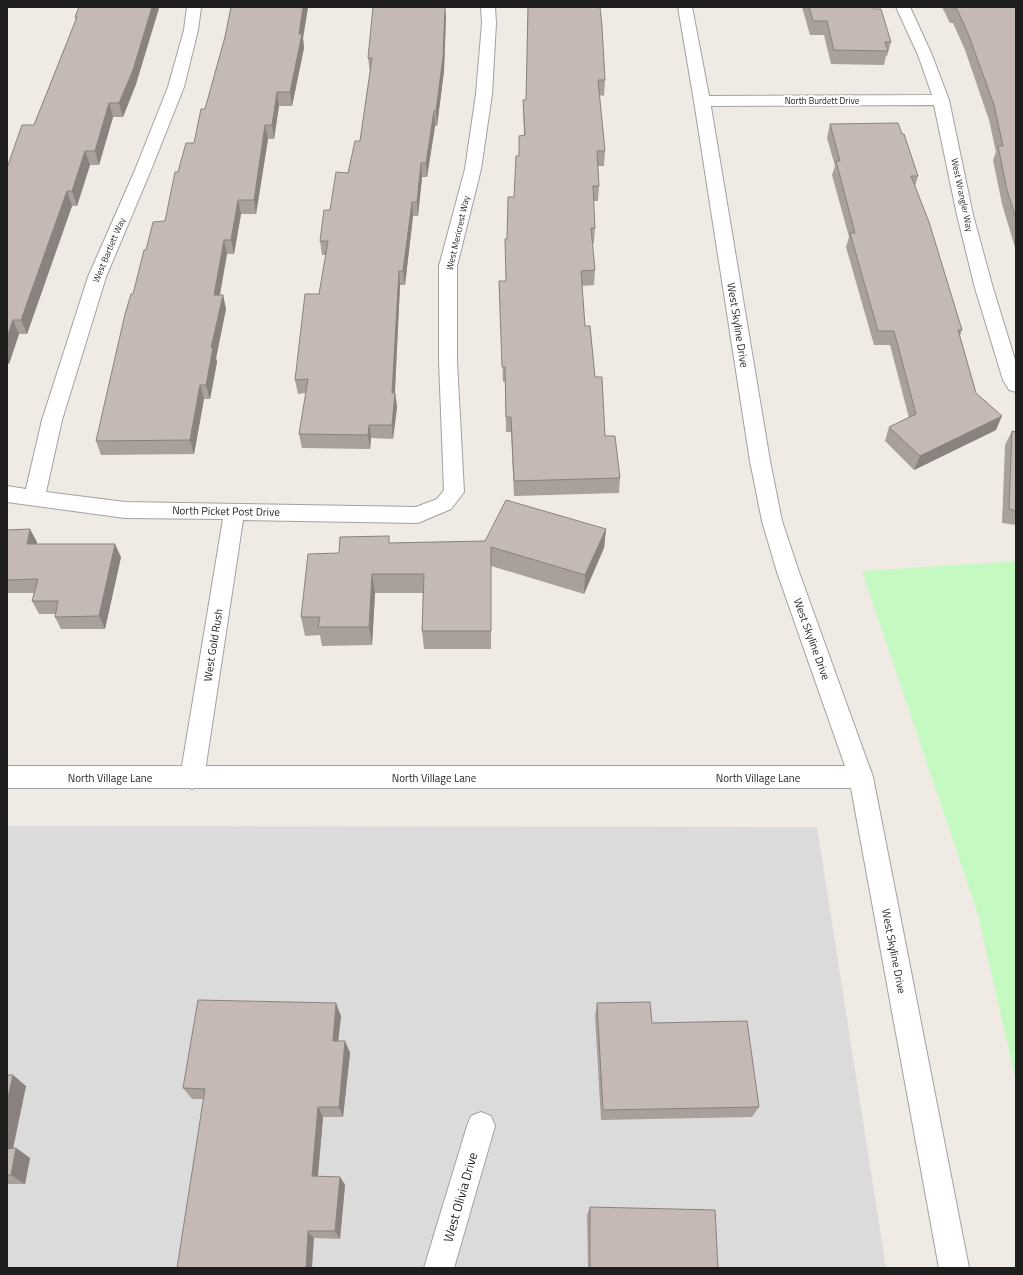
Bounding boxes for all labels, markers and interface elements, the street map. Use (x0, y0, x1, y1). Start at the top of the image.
street label: North Burdett Drive (785, 94, 860, 107)
street label: West Wrangler Way (948, 157, 977, 234)
street label: West Mericrest Way (443, 194, 473, 272)
street label: West Bartlett Way (89, 215, 128, 284)
street label: West Skyline Drive (723, 281, 753, 369)
street label: North Picket Post Drive (172, 502, 280, 520)
street label: West Skyline Drive (790, 596, 834, 683)
street label: West Gold Rush (199, 607, 227, 683)
street label: North Village Lane (68, 770, 153, 786)
street label: North Village Lane (392, 770, 477, 786)
street label: North Village Lane (716, 770, 801, 786)
street label: West Skyline Drive (878, 907, 910, 995)
street label: West Olivia Drive (438, 1150, 482, 1244)

